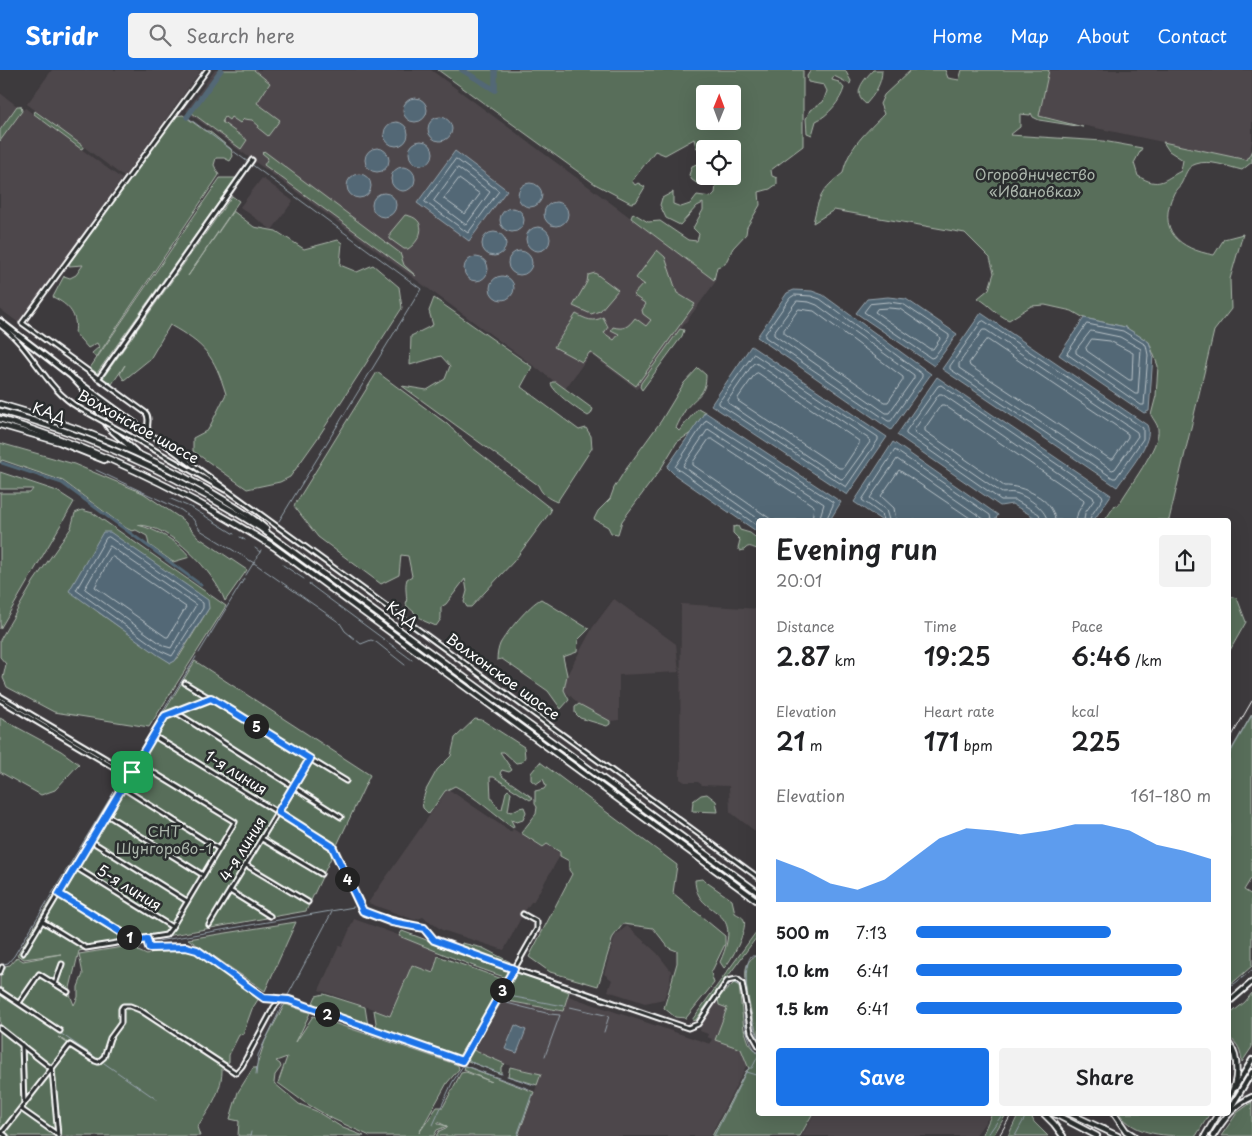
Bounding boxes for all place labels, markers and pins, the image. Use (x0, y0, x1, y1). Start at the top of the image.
pin: 5 (244, 714, 268, 738)
pin (111, 751, 153, 793)
pin: 4 (334, 866, 360, 892)
pin: 1 (116, 924, 142, 950)
pin: 3 (490, 978, 514, 1002)
pin: 2 (314, 1002, 340, 1026)

